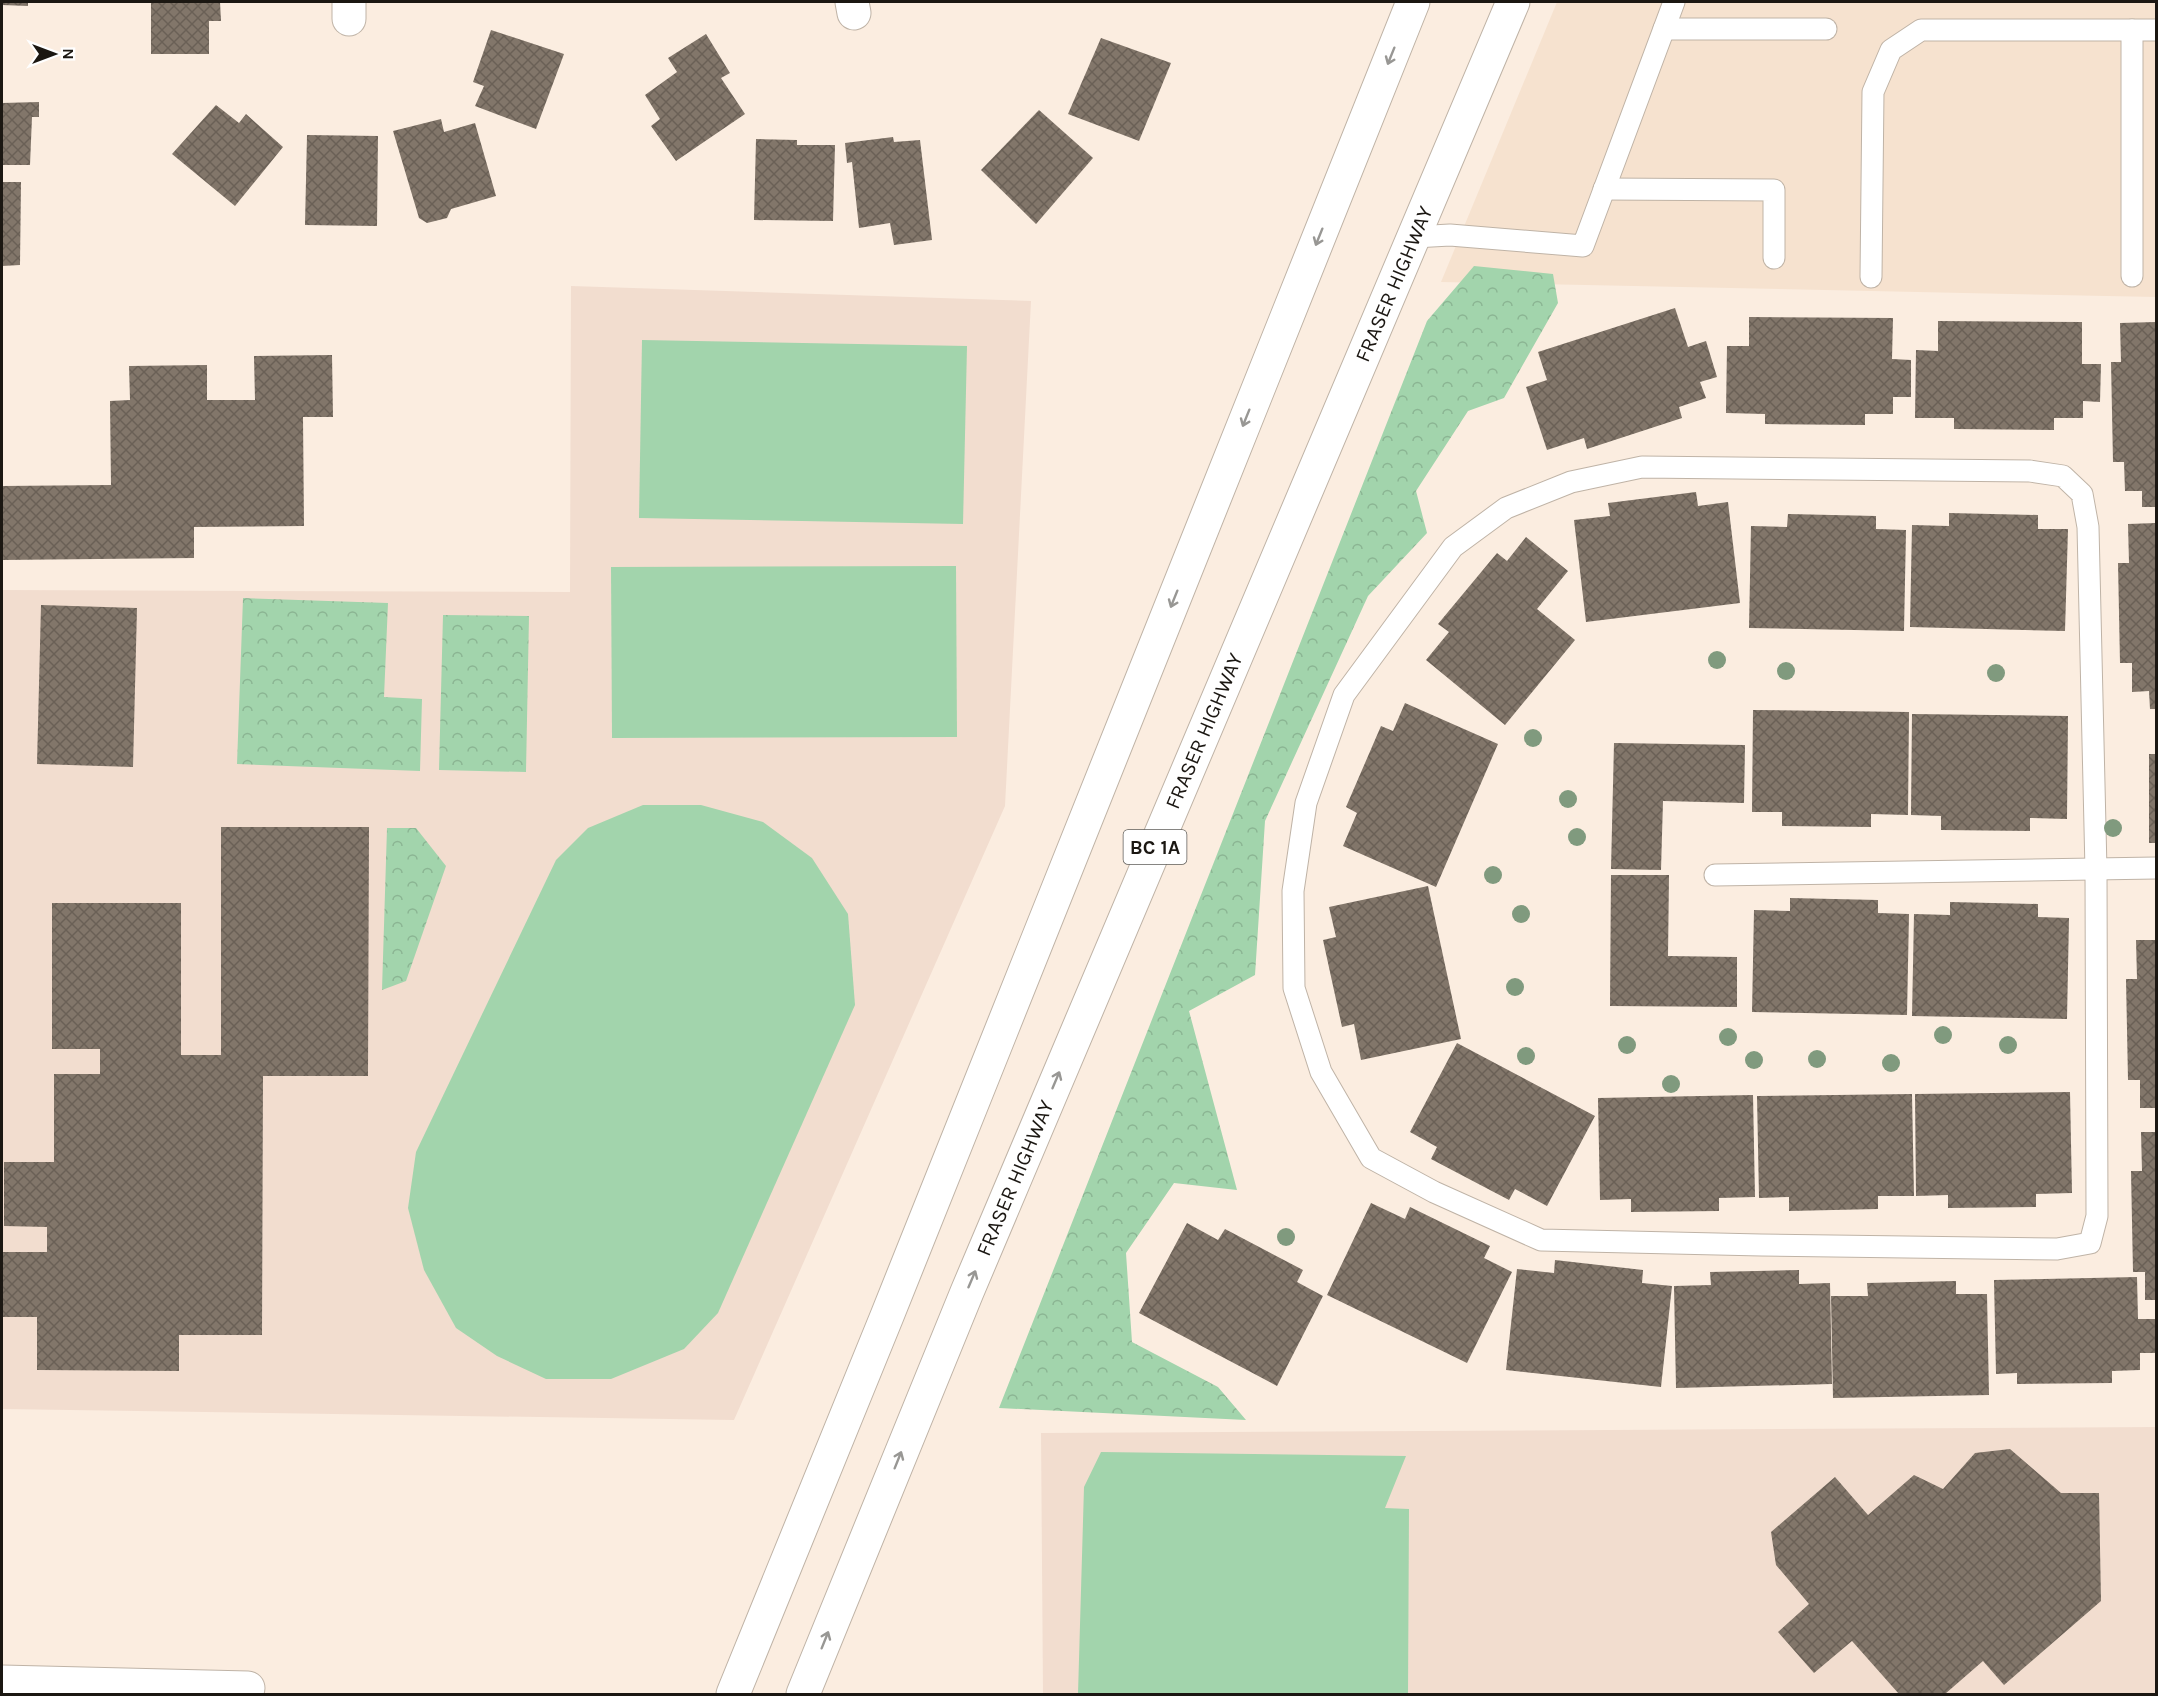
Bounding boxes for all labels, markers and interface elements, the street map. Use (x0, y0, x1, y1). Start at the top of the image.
north arrow (24, 24, 84, 84)
one-way arrow (1385, 46, 1396, 65)
text: N (59, 48, 78, 60)
street label: FRASER HIGHWAY (1350, 202, 1438, 366)
one-way arrow (1313, 227, 1324, 246)
one-way arrow (1240, 408, 1251, 427)
one-way arrow (1168, 589, 1179, 608)
street label: FRASER HIGHWAY (1160, 649, 1248, 813)
road number: BC 1A (1124, 830, 1186, 864)
one-way arrow (1051, 1072, 1062, 1090)
street label: FRASER HIGHWAY (971, 1096, 1059, 1260)
one-way arrow (967, 1271, 978, 1289)
one-way arrow (893, 1451, 904, 1469)
one-way arrow (820, 1632, 831, 1650)

